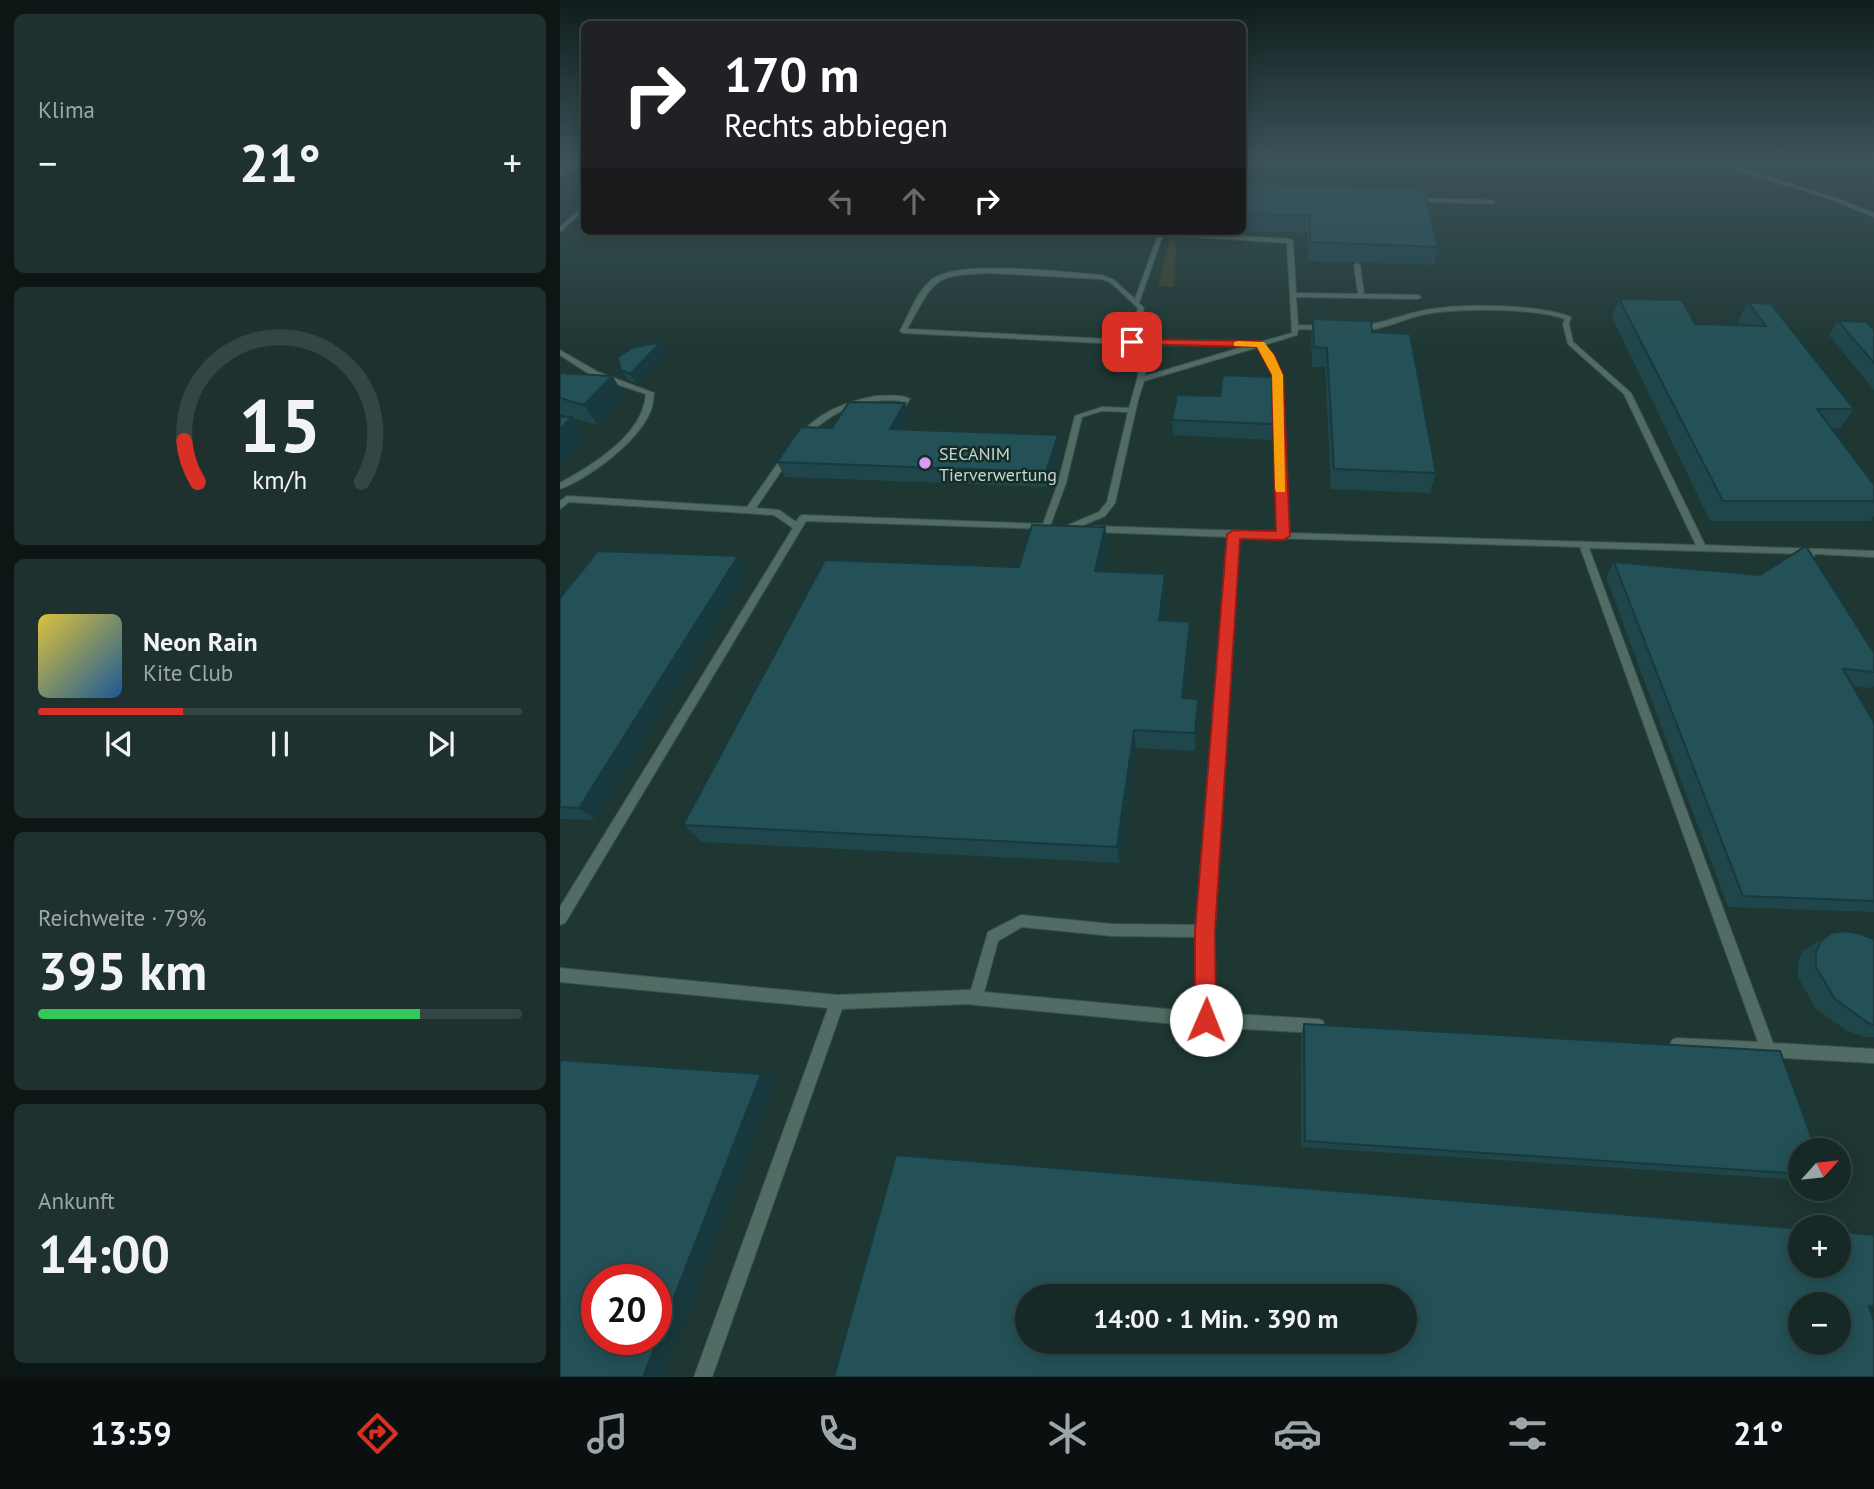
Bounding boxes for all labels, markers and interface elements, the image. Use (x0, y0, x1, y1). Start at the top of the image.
text: 170 m (724, 42, 859, 106)
icon: right (609, 49, 700, 140)
text: Klima (38, 95, 95, 124)
text: Rechts abbiegen (724, 104, 948, 146)
text: 21° (239, 129, 321, 196)
text: − (38, 138, 57, 187)
text: + (503, 138, 522, 187)
icon: left (822, 182, 860, 220)
icon: ahead (895, 182, 933, 220)
icon: right (968, 182, 1006, 220)
pin (1102, 312, 1162, 372)
icon: arrive (1113, 323, 1151, 361)
text: 15 (239, 378, 321, 472)
place label: SECANIM Tierverwertung (939, 442, 1057, 486)
marker: SECANIM Tierverwertung (917, 455, 933, 471)
text: km/h (253, 464, 307, 496)
text: Neon Rain (143, 625, 258, 658)
text: Kite Club (143, 658, 233, 687)
icon: previous (100, 725, 138, 763)
icon: pause (261, 725, 299, 763)
icon: next (422, 725, 460, 763)
text: Reichweite · 79% (38, 903, 206, 932)
text: 395 km (38, 937, 207, 1004)
position arrow (1169, 983, 1243, 1057)
north arrow (1788, 1138, 1852, 1200)
map controls (1788, 1138, 1851, 1355)
text: Ankunft (38, 1186, 115, 1215)
button: + (1788, 1215, 1851, 1278)
text: 14:00 (38, 1220, 170, 1287)
speed limit sign: 20 (581, 1264, 672, 1355)
button: − (1788, 1292, 1851, 1355)
text: 14:00 · 1 Min. · 390 m (1093, 1302, 1339, 1335)
icon: directions (353, 1409, 402, 1458)
icon: music (583, 1409, 632, 1458)
icon: phone (813, 1409, 862, 1458)
icon: climate (1043, 1409, 1092, 1458)
icon: car (1273, 1409, 1322, 1458)
icon: filters (1503, 1409, 1552, 1458)
text: 13:59 (91, 1412, 172, 1454)
text: 21° (1733, 1412, 1783, 1454)

